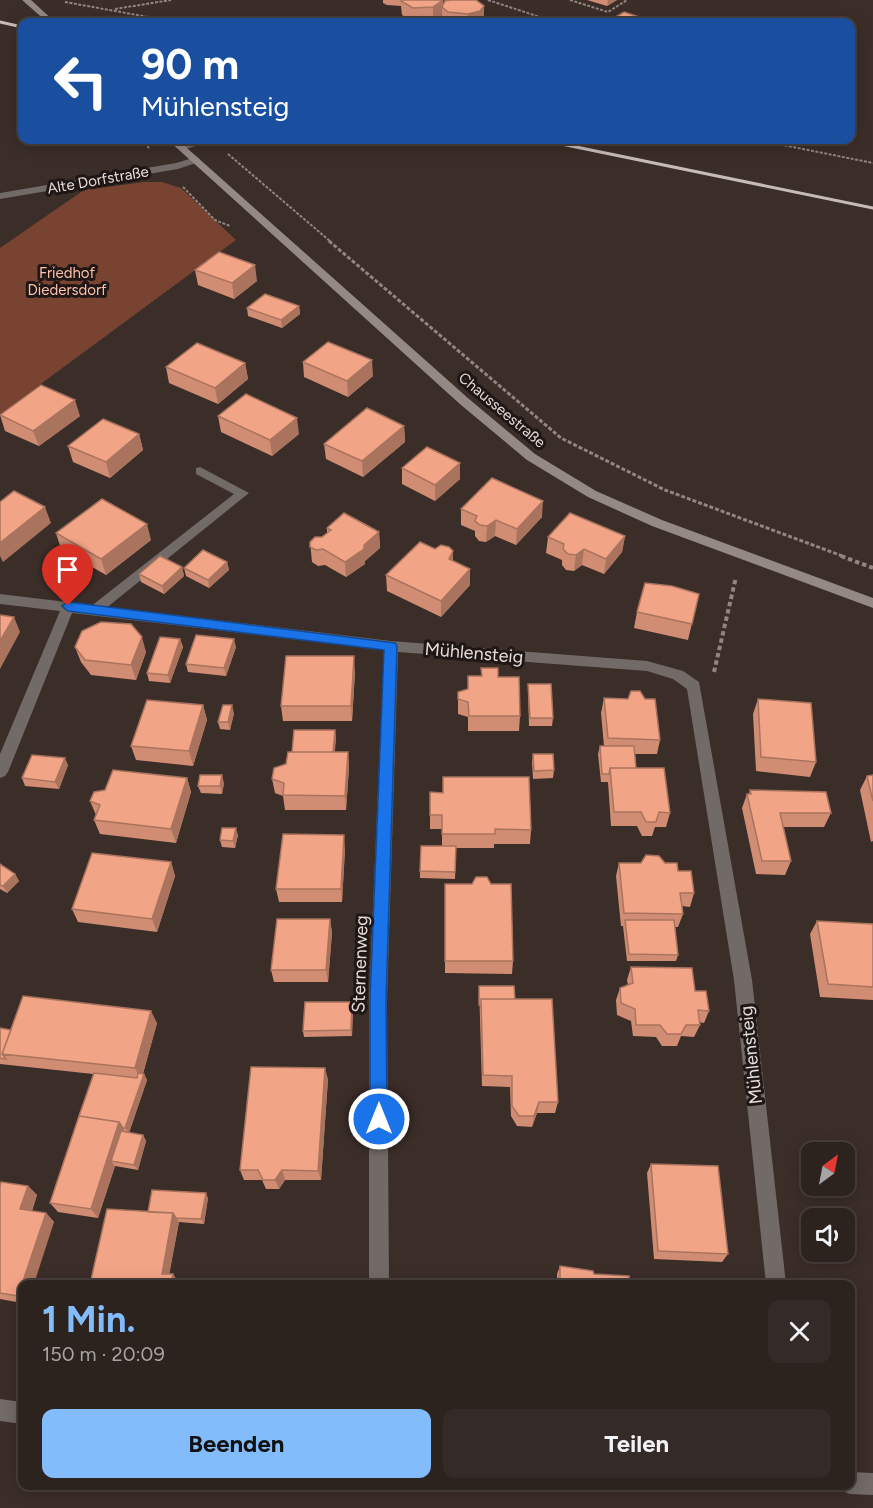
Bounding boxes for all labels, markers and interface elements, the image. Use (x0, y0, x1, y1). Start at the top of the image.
text: 90 m (141, 39, 239, 90)
icon: left (42, 42, 120, 120)
text: Mühlensteig (141, 90, 289, 123)
street label: Alte Dorfstraße (46, 162, 150, 198)
park label: Friedhof Diedersdorf (27, 264, 107, 299)
street label: Chausseestraße (455, 369, 549, 451)
pin (42, 544, 93, 606)
icon: arrive (51, 553, 84, 586)
street label: Mühlensteig (424, 638, 524, 668)
street label: Sternenweg (347, 915, 373, 1013)
street label: Mühlensteig (735, 1005, 767, 1105)
position arrow (347, 1087, 411, 1151)
north arrow (801, 1142, 855, 1196)
map controls (801, 1142, 855, 1262)
button: sound (801, 1208, 855, 1262)
text: 1 Min. (42, 1298, 135, 1341)
button: close (768, 1300, 831, 1363)
text: 150 m · 20:09 (42, 1342, 165, 1366)
button: Beenden (42, 1409, 431, 1478)
button: Teilen (443, 1409, 831, 1478)

